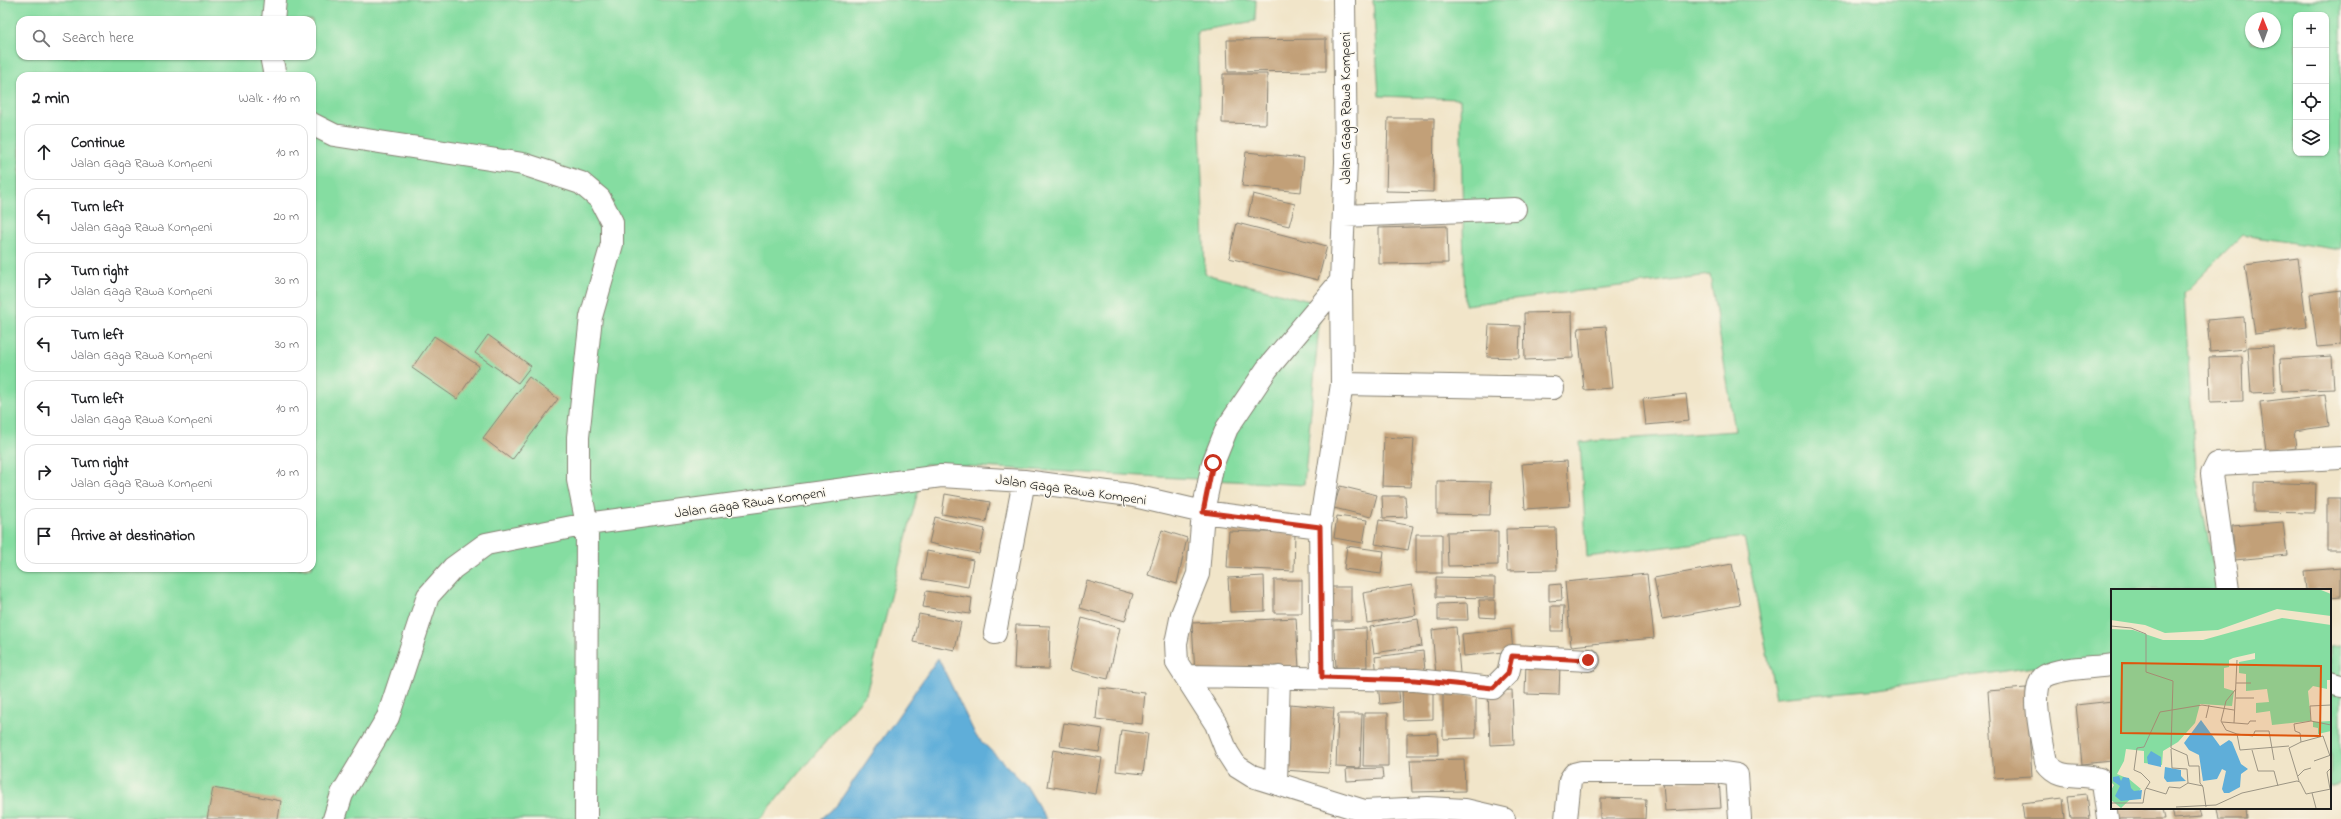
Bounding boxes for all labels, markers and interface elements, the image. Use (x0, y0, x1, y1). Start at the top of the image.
north arrow (2245, 12, 2281, 48)
map controls (2293, 12, 2329, 156)
button: + (2293, 12, 2329, 48)
search box (16, 16, 316, 60)
icon: search (30, 27, 52, 49)
text: Search here (62, 27, 134, 49)
street label: Jalan Gaga Rawa Kompeni (1336, 32, 1358, 184)
button: − (2293, 48, 2329, 84)
button: locate (2293, 84, 2329, 120)
text: 2 min (32, 86, 69, 111)
text: Walk · 110 m (239, 89, 300, 108)
button: layers (2293, 120, 2329, 156)
text: Continue (71, 132, 125, 154)
icon: ahead (33, 141, 55, 163)
text: 10 m (276, 143, 299, 162)
text: Jalan Gaga Rawa Kompeni (71, 154, 212, 173)
text: Turn left (71, 196, 124, 218)
icon: left (33, 205, 55, 227)
text: 20 m (274, 207, 299, 226)
text: Jalan Gaga Rawa Kompeni (71, 218, 212, 237)
text: Turn right (71, 260, 129, 282)
icon: right (33, 269, 55, 291)
text: 30 m (275, 271, 299, 290)
text: Jalan Gaga Rawa Kompeni (71, 282, 212, 301)
text: Turn left (71, 324, 124, 346)
icon: left (33, 333, 55, 355)
text: 30 m (275, 335, 299, 354)
text: Jalan Gaga Rawa Kompeni (71, 346, 212, 365)
text: Turn left (71, 388, 124, 410)
icon: left (33, 397, 55, 419)
text: 10 m (276, 399, 299, 418)
text: Jalan Gaga Rawa Kompeni (71, 410, 212, 429)
text: Turn right (71, 452, 129, 474)
route start (1204, 454, 1222, 472)
icon: right (33, 461, 55, 483)
text: 10 m (276, 463, 299, 482)
street label: Jalan Gaga Rawa Kompeni (994, 469, 1148, 512)
text: Jalan Gaga Rawa Kompeni (71, 474, 212, 493)
street label: Jalan Gaga Rawa Kompeni (673, 482, 827, 525)
icon: arrive (33, 525, 55, 547)
text: Arrive at destination (71, 525, 195, 547)
inset map (2111, 589, 2331, 809)
route end (1579, 651, 1597, 669)

